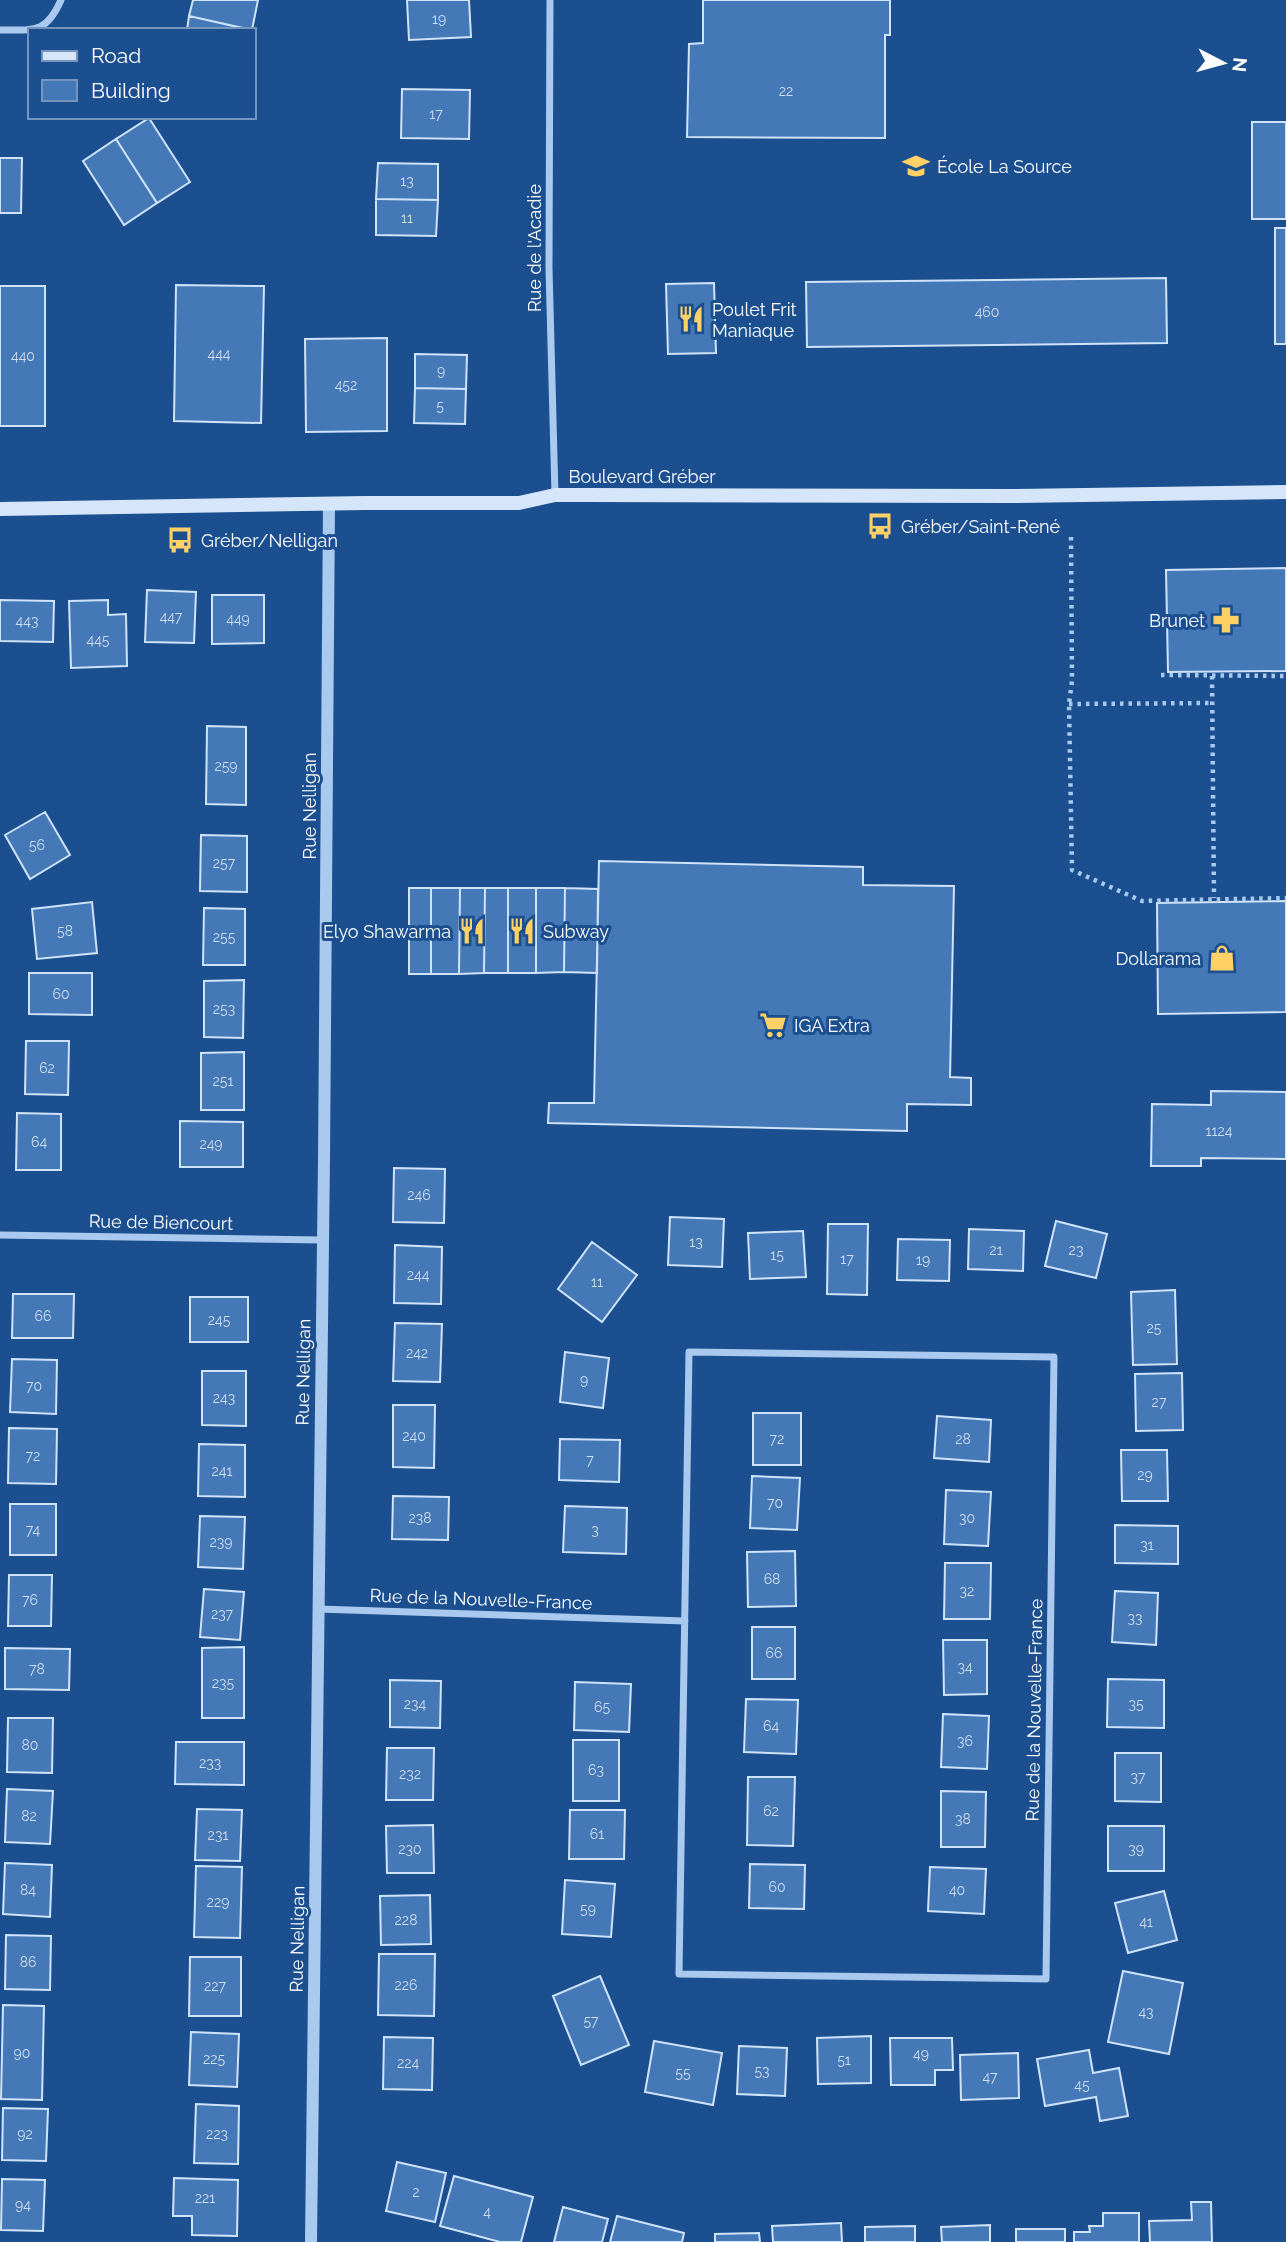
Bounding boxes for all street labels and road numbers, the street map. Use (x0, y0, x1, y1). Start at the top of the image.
street label: Rue de l'Acadie (524, 184, 545, 312)
street label: Boulevard Gréber (568, 466, 716, 487)
street label: Rue Nelligan (299, 753, 320, 859)
street label: Rue de Biencourt (89, 1210, 233, 1234)
street label: Rue Nelligan (292, 1318, 314, 1426)
street label: Rue de la Nouvelle-France (369, 1585, 593, 1613)
street label: Rue de la Nouvelle-France (1022, 1598, 1046, 1822)
street label: Rue Nelligan (286, 1885, 308, 1993)

